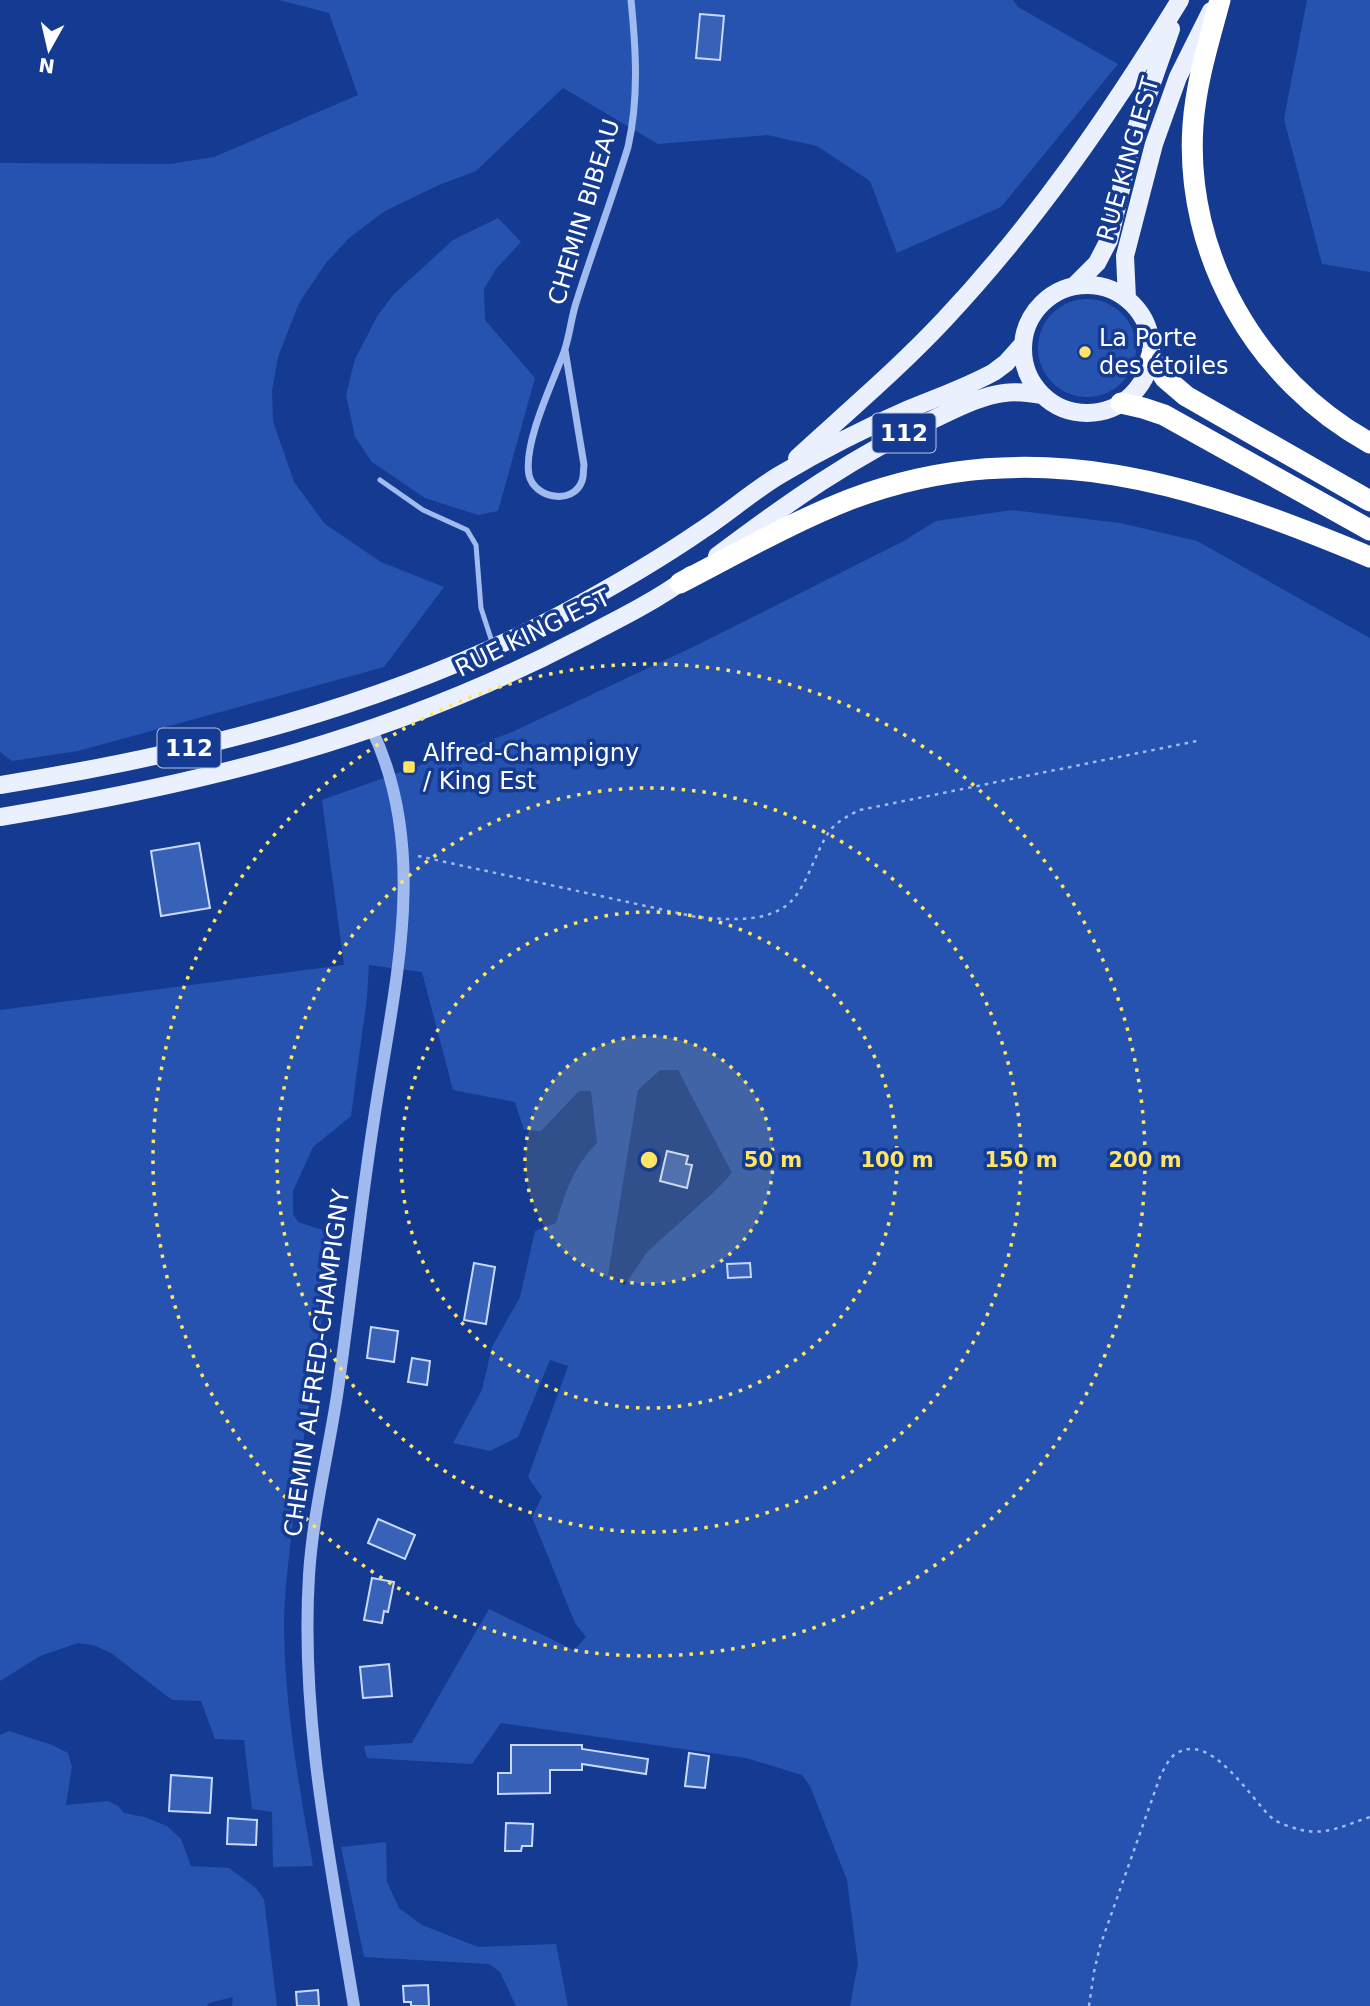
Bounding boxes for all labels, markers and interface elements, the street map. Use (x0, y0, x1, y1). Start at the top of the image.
north arrow (14, 14, 84, 84)
text: N (37, 54, 56, 78)
street label: RUE KING EST (1091, 74, 1165, 244)
street label: CHEMIN BIBEAU (542, 116, 626, 308)
place label: La Porte des étoiles (1099, 324, 1229, 380)
marker: La Porte des étoiles (1077, 344, 1093, 360)
road number: 112 (872, 414, 936, 452)
street label: RUE KING EST (451, 583, 615, 683)
road number: 112 (158, 728, 220, 768)
place label: Alfred-Champigny / King Est (423, 739, 639, 795)
marker: Alfred-Champigny / King Est (401, 759, 417, 775)
centre of rings (637, 1148, 661, 1172)
text: 50 m (744, 1148, 802, 1172)
text: 100 m (860, 1148, 934, 1172)
text: 150 m (984, 1148, 1058, 1172)
text: 200 m (1108, 1148, 1182, 1172)
street label: CHEMIN ALFRED-CHAMPIGNY (279, 1187, 355, 1539)

